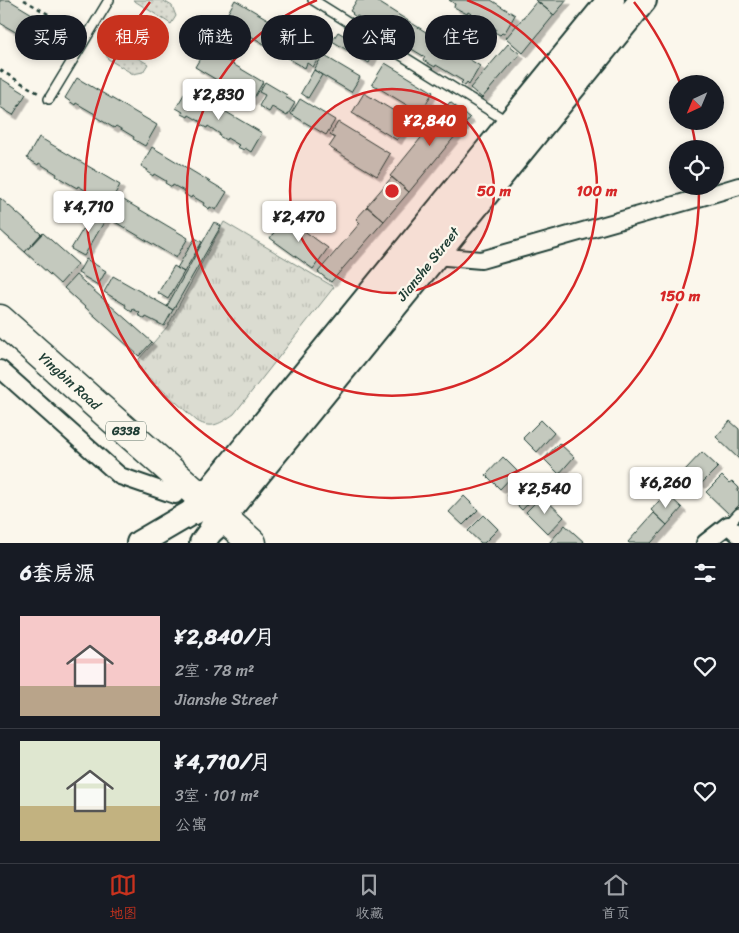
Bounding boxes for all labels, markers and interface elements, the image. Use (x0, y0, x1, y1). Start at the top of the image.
chip: 买房 (15, 15, 87, 60)
chip: 租房 (97, 15, 169, 60)
chip: 筛选 (179, 15, 251, 60)
chip: 新上 (261, 15, 333, 60)
chip: 公寓 (343, 15, 415, 60)
chip: 住宅 (425, 15, 497, 60)
north arrow (669, 75, 724, 130)
map controls (669, 75, 724, 195)
pin: ¥2,830 (178, 78, 260, 121)
text: ¥2,830 (194, 80, 244, 109)
pin: ¥2,840 (389, 104, 471, 147)
text: ¥2,840 (404, 106, 456, 135)
button: locate (669, 140, 724, 195)
text: 50 m (477, 178, 512, 204)
text: 100 m (577, 178, 618, 204)
centre of rings (383, 182, 401, 200)
pin: ¥4,710 (48, 190, 130, 233)
text: ¥4,710 (64, 192, 114, 221)
pin: ¥2,470 (258, 200, 340, 243)
text: ¥2,470 (273, 202, 325, 231)
street label: Jianshe Street (390, 220, 467, 308)
text: 150 m (660, 283, 701, 309)
street label: Yingbin Road (32, 346, 108, 418)
road number: G338 (106, 422, 146, 441)
pin: ¥6,260 (625, 466, 707, 509)
text: ¥6,260 (641, 468, 691, 497)
pin: ¥2,540 (504, 472, 586, 515)
text: ¥2,540 (519, 474, 571, 503)
text: 6套房源 (20, 554, 95, 592)
icon: filters (691, 559, 719, 587)
text: ¥2,840/月 (175, 618, 275, 656)
icon: home (60, 636, 120, 696)
icon: heart (691, 652, 719, 680)
text: 2室 · 78 m² (175, 656, 254, 685)
text: Jianshe Street (175, 685, 278, 714)
text: ¥4,710/月 (175, 743, 271, 781)
icon: home (60, 761, 120, 821)
icon: heart (691, 777, 719, 805)
text: 3室 · 101 m² (175, 781, 259, 810)
text: 公寓 (175, 810, 207, 839)
tab: 地图 (109, 871, 137, 926)
tab: 收藏 (355, 871, 383, 926)
tab: 首页 (602, 871, 630, 926)

